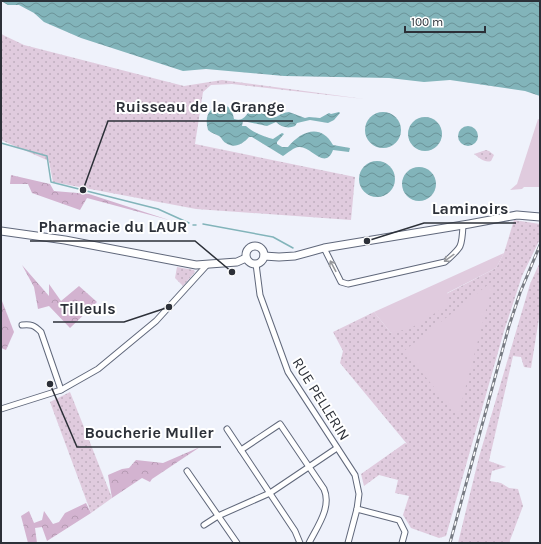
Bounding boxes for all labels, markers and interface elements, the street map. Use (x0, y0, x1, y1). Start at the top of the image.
scale bar (405, 8, 485, 34)
text: 100 m (411, 15, 443, 29)
callout: Ruisseau de la Grange (108, 93, 293, 121)
text: Ruisseau de la Grange (115, 97, 285, 116)
callout: Laminoirs (424, 195, 516, 223)
text: Laminoirs (432, 199, 508, 218)
callout: Pharmacie du LAUR (30, 213, 195, 241)
text: Pharmacie du LAUR (39, 217, 187, 236)
one-way arrow (443, 254, 454, 262)
one-way arrow (328, 260, 336, 272)
callout: Tilleuls (53, 294, 124, 322)
text: Tilleuls (60, 299, 116, 318)
street label: RUE PELLERIN (289, 354, 353, 444)
callout: Boucherie Muller (77, 419, 221, 447)
text: Boucherie Muller (85, 423, 214, 442)

